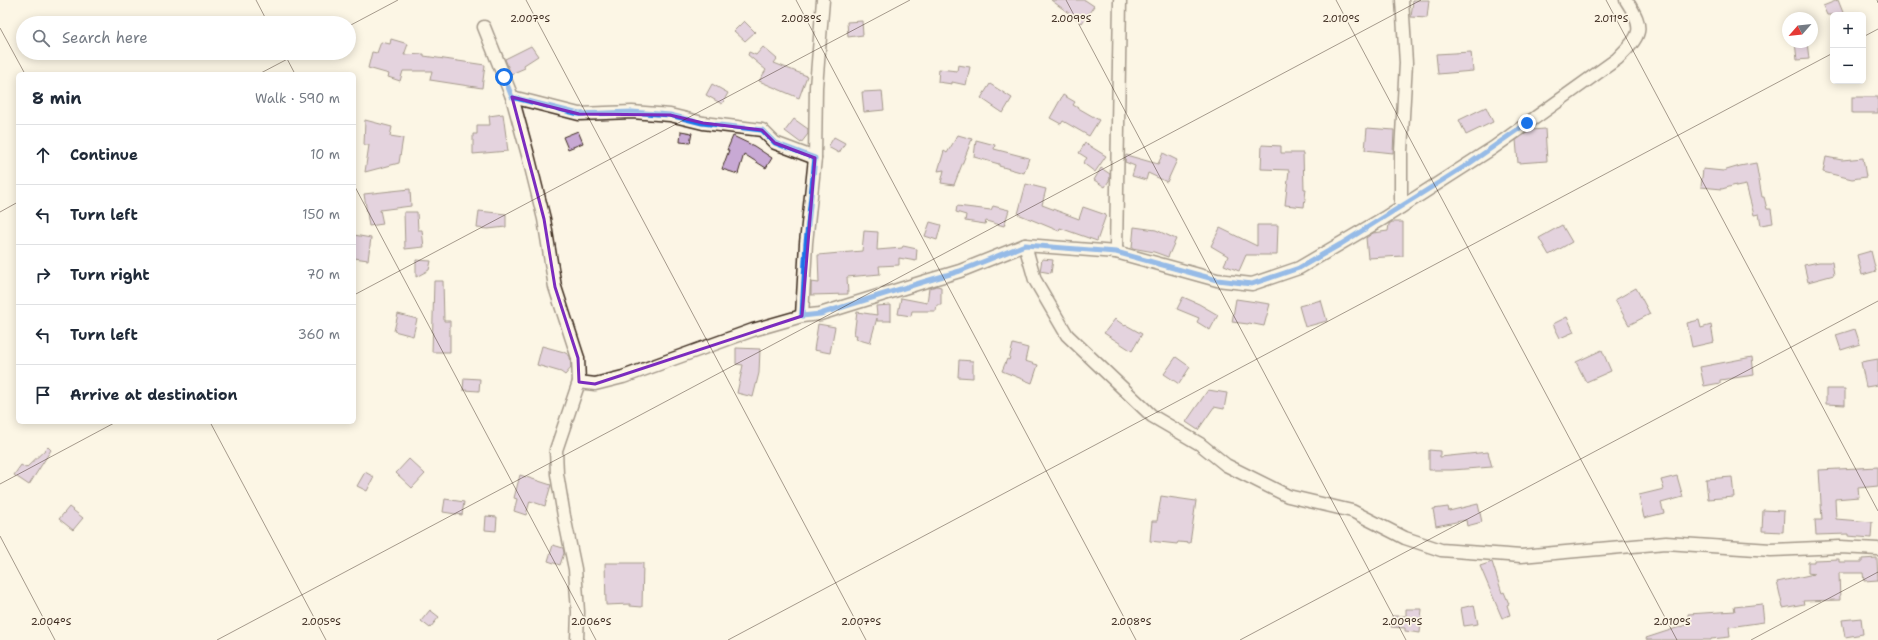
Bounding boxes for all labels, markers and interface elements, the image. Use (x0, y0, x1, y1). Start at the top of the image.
text: 2.007°S (510, 12, 551, 25)
text: 2.008°S (781, 12, 822, 25)
text: 2.009°S (1051, 12, 1092, 25)
text: 2.010°S (1322, 12, 1360, 25)
text: 2.011°S (1594, 12, 1629, 25)
north arrow (1782, 12, 1818, 48)
map controls (1830, 12, 1866, 84)
button: + (1830, 12, 1866, 48)
search box (16, 16, 356, 60)
icon: search (30, 27, 52, 49)
text: Search here (62, 28, 148, 48)
button: − (1830, 48, 1866, 84)
route start (495, 68, 513, 86)
text: 8 min (32, 87, 82, 109)
text: Walk · 590 m (255, 90, 340, 107)
route end (1518, 114, 1536, 132)
icon: ahead (32, 144, 54, 166)
text: Continue (70, 145, 138, 165)
text: 10 m (310, 146, 340, 163)
icon: left (32, 204, 54, 226)
text: Turn left (70, 205, 138, 225)
text: 150 m (302, 206, 340, 223)
icon: right (32, 264, 54, 286)
text: Turn right (70, 265, 150, 285)
text: 70 m (306, 266, 340, 283)
icon: left (32, 324, 54, 346)
text: Turn left (70, 325, 138, 345)
text: 360 m (298, 326, 340, 343)
icon: arrive (32, 384, 54, 406)
text: Arrive at destination (70, 385, 238, 405)
text: 2.004°S (31, 615, 72, 628)
text: 2.005°S (301, 615, 341, 628)
text: 2.006°S (571, 615, 612, 628)
text: 2.007°S (841, 615, 882, 628)
text: 2.008°S (1111, 615, 1152, 628)
text: 2.009°S (1382, 615, 1423, 628)
text: 2.010°S (1653, 615, 1691, 628)

